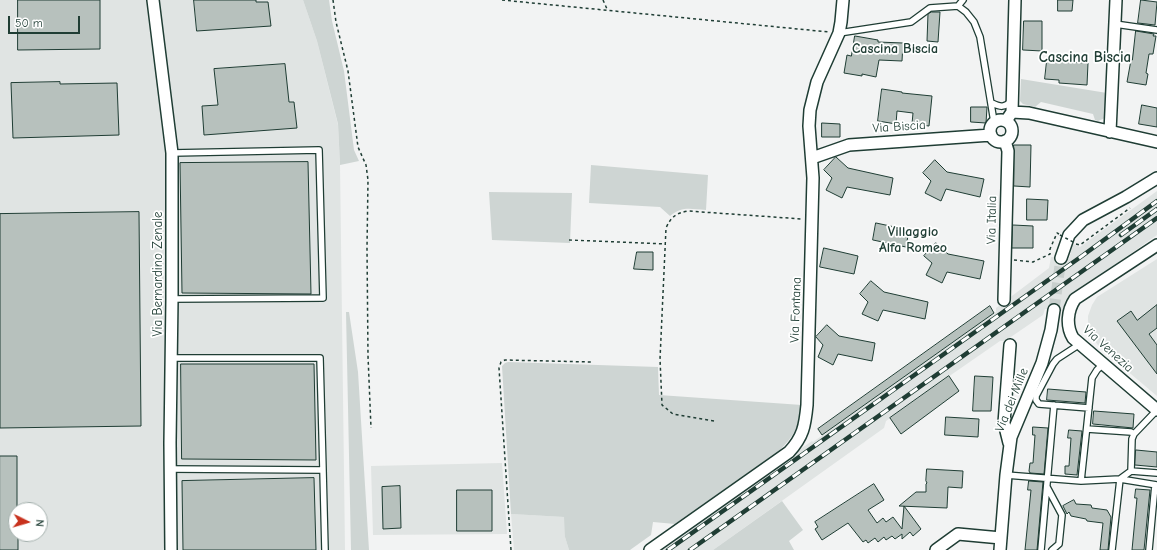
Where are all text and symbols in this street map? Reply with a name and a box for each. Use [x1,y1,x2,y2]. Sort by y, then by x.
scale bar [10,8,82,34]
text: 50 m [15,16,43,30]
district label: Cascina Biscia [852,41,938,57]
district label: Cascina Biscia [1039,49,1131,67]
street label: Via Biscia [872,117,926,137]
street label: Via Italia [984,196,1000,244]
street label: Via Bernardino Zenale [150,212,166,336]
district label: Villaggio Alfa Romeo [879,224,947,256]
street label: Via Fontana [787,277,805,343]
street label: Via Venezia [1079,322,1137,376]
street label: Via dei Mille [992,366,1032,434]
north arrow [8,502,48,542]
text: N [33,519,46,527]

